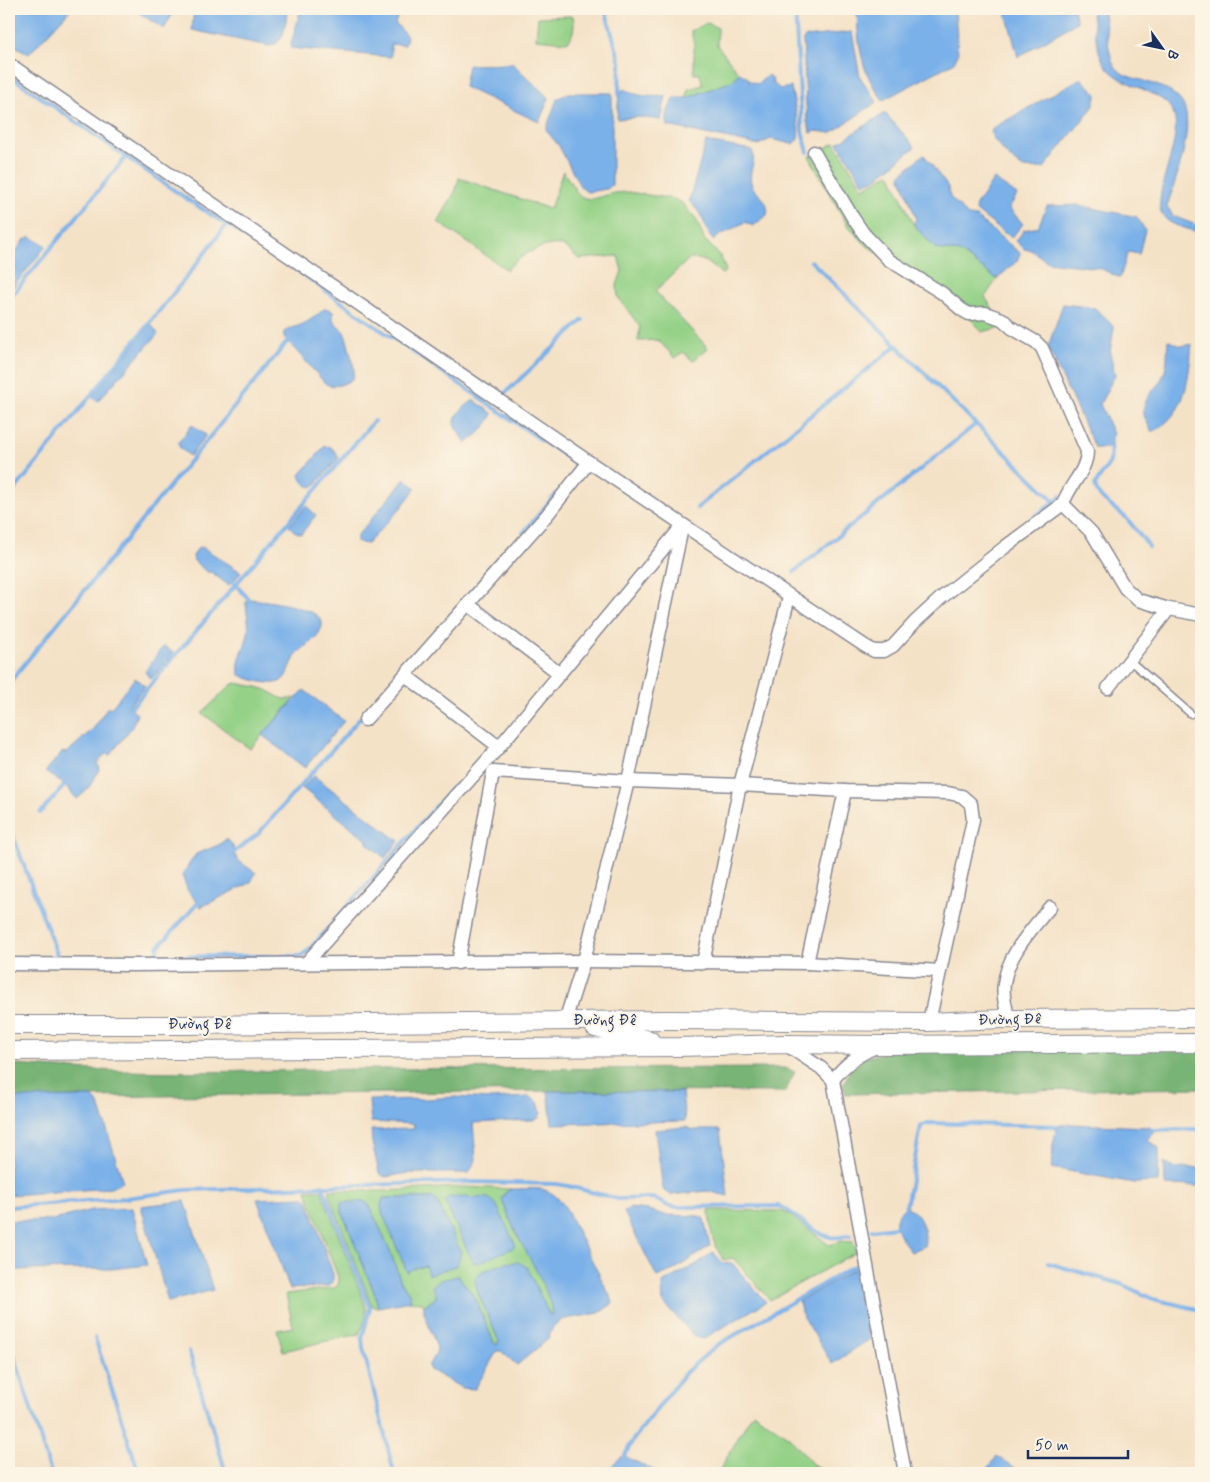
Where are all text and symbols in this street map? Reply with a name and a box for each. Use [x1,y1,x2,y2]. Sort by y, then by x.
north arrow [1138,22,1188,72]
text: B [1162,46,1182,63]
street label: Đường Đê [978,1009,1042,1032]
street label: Đường Đê [573,1011,637,1032]
street label: Đường Đê [168,1015,232,1036]
scale bar [1028,1427,1128,1459]
text: 50 m [1035,1436,1069,1456]

